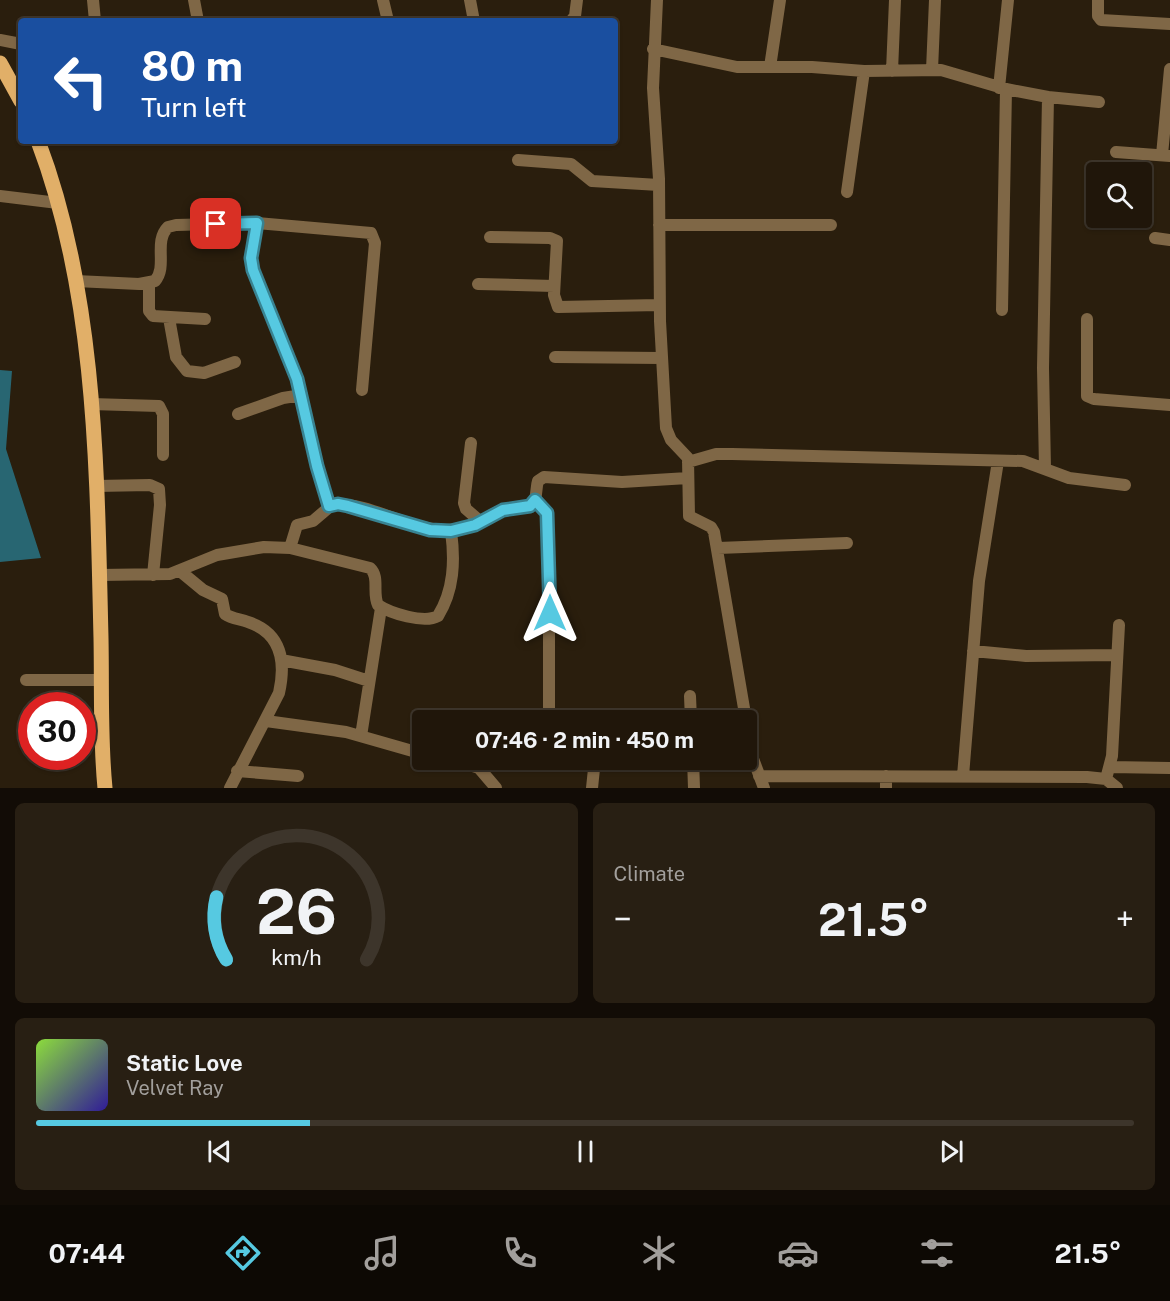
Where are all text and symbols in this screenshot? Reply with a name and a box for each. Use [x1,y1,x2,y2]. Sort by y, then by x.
text: 80 m [141,41,243,90]
icon: left [42,42,120,120]
text: Turn left [141,91,247,123]
map controls [1086,162,1152,228]
button: search [1086,162,1152,228]
pin [190,198,241,249]
icon: arrive [199,207,232,240]
position arrow [518,581,582,645]
speed limit sign: 30 [18,692,96,770]
text: 07:46 · 2 min · 450 m [475,727,694,753]
text: Climate [614,862,685,886]
text: 26 [256,875,337,948]
text: 21.5° [818,893,930,946]
text: − [614,900,632,938]
text: + [1116,900,1134,938]
text: km/h [271,945,321,970]
text: Static Love [126,1050,243,1076]
text: Velvet Ray [126,1076,224,1100]
icon: previous [203,1135,236,1168]
icon: pause [569,1135,602,1168]
icon: next [935,1135,968,1168]
icon: directions [222,1232,264,1274]
icon: music [361,1232,403,1274]
icon: phone [499,1232,541,1274]
icon: climate [638,1232,680,1274]
icon: car [777,1232,819,1274]
icon: filters [916,1232,958,1274]
text: 07:44 [48,1237,125,1269]
text: 21.5° [1055,1237,1122,1269]

